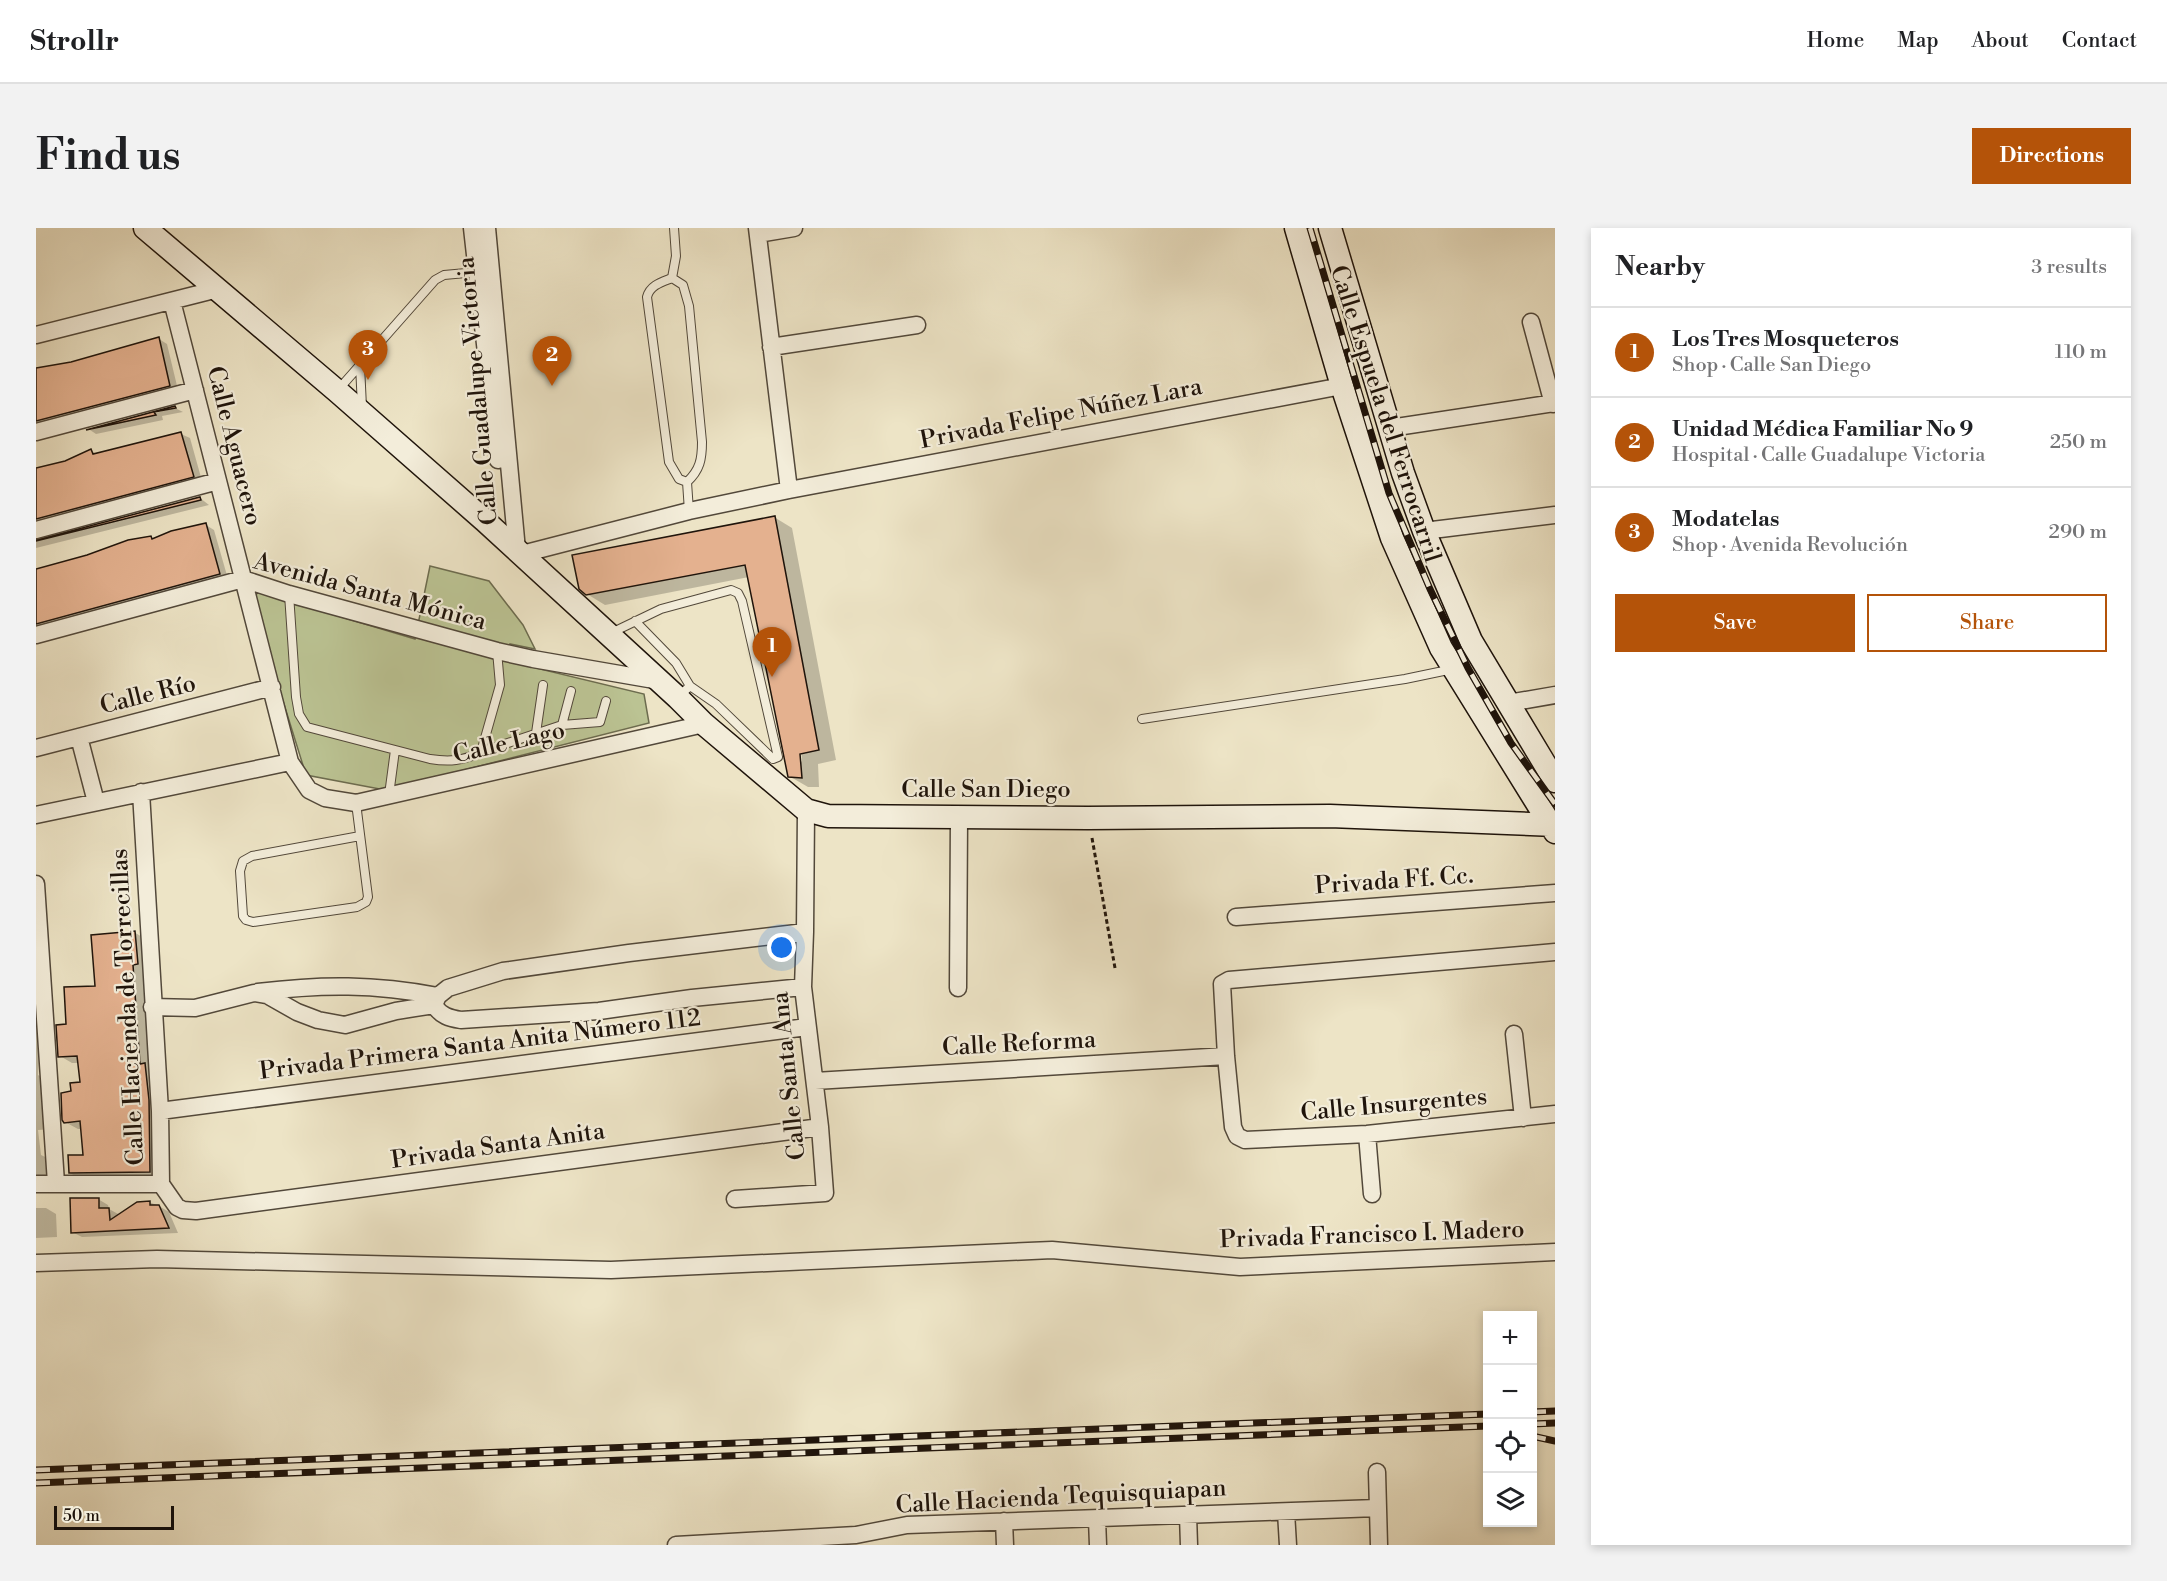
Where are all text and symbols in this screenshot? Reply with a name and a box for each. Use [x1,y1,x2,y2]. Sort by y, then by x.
text: Strollr [30,24,119,59]
text: Home [1807,28,1864,54]
text: Map [1897,28,1939,54]
text: About [1972,28,2029,54]
text: Contact [2062,28,2137,54]
button: Directions [1972,128,2131,184]
text: Find us [36,130,180,183]
text: Nearby [1615,251,1705,283]
street label: Calle Guadalupe Victoria [451,255,505,526]
text: 3 results [2031,255,2107,280]
street label: Calle Espuela del Ferrocarril [1323,262,1447,566]
text: Los Tres Mosqueteros [1672,326,1899,353]
pin: 3 [348,330,388,380]
pin: 2 [532,336,572,386]
text: 1 [1630,340,1639,365]
text: 110 m [2055,340,2107,365]
text: Shop · Calle San Diego [1672,353,1871,378]
street label: Calle Aguacero [200,363,268,529]
street label: Privada Felipe Núñez Lara [917,372,1205,456]
text: Unidad Médica Familiar No 9 [1672,416,1973,443]
text: 2 [1628,430,1641,455]
text: 250 m [2050,430,2107,455]
text: Hospital · Calle Guadalupe Victoria [1672,443,1985,468]
text: Modatelas [1672,506,1779,533]
text: 3 [1628,520,1641,545]
text: 290 m [2049,520,2107,545]
text: Shop · Avenida Revolución [1672,533,1908,558]
street label: Avenida Santa Mónica [250,546,490,638]
button: Save [1615,594,1855,652]
button: Share [1867,594,2107,652]
pin: 1 [752,628,792,677]
street label: Calle Río [97,669,199,721]
street label: Calle Lago [450,716,568,770]
street label: Calle San Diego [901,775,1071,805]
street label: Calle Hacienda de Torrecillas [105,848,151,1166]
street label: Privada Ff. Cc. [1314,860,1474,902]
your location [767,933,796,962]
street label: Calle Santa Ana [765,990,813,1162]
street label: Privada Primera Santa Anita Número 112 [257,1003,703,1087]
street label: Calle Reforma [941,1025,1098,1063]
street label: Calle Insurgentes [1299,1082,1489,1128]
street label: Privada Santa Anita [389,1116,608,1176]
street label: Privada Francisco I. Madero [1219,1215,1525,1255]
map controls [1483,1311,1537,1527]
button: + [1483,1311,1537,1365]
button: − [1483,1365,1537,1419]
button: locate [1483,1419,1537,1473]
street label: Calle Hacienda Tequisquiapan [895,1473,1227,1521]
button: layers [1483,1473,1537,1527]
scale bar [54,1503,174,1530]
text: 50 m [63,1506,100,1526]

